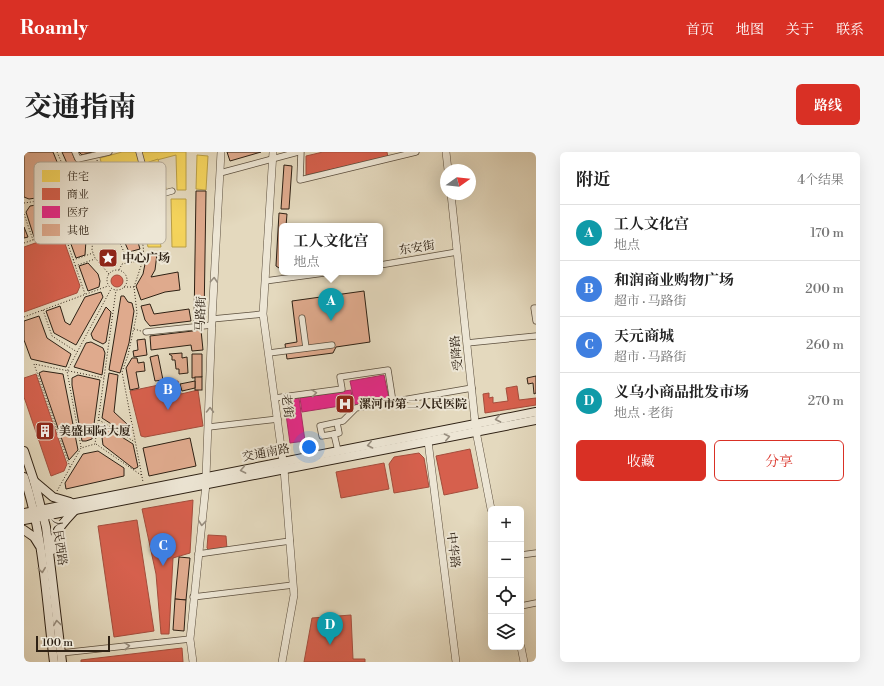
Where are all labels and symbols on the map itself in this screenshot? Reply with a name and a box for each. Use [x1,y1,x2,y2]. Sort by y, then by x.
legend [34,162,166,244]
north arrow [440,164,476,200]
text: 住宅 [67,170,89,184]
text: 商业 [67,188,89,202]
text: 医疗 [67,206,89,220]
text: 其他 [67,224,89,238]
street label: 东安街 [398,238,437,258]
place icon: 中心广场 [97,247,119,269]
place label: 中心广场 [122,251,170,266]
one-way arrow [210,277,218,283]
pin: A [318,288,344,321]
street label: 马路街 [193,295,209,332]
street label: 受降路 [448,334,466,372]
pin: B [155,377,181,410]
one-way arrow [311,389,317,398]
street label: 老街 [278,393,296,420]
hospital icon: 漯河市第二人民医院 [334,393,356,415]
place label: 漯河市第二人民医院 [359,397,467,412]
one-way arrow [205,407,214,413]
one-way arrow [495,414,501,423]
building icon: 美盛国际大厦 [34,420,56,442]
place label: 美盛国际大厦 [59,424,131,439]
one-way arrow [444,433,450,441]
your location [299,437,319,457]
one-way arrow [367,440,373,448]
street label: 交通南路 [241,441,291,465]
one-way arrow [240,465,246,473]
street label: 人民西路 [48,517,70,567]
one-way arrow [198,520,207,526]
street label: 中华路 [443,531,463,569]
pin: C [150,533,176,566]
one-way arrow [38,567,47,573]
pin: D [317,612,343,645]
one-way arrow [53,620,62,626]
scale bar [36,634,110,653]
one-way arrow [124,642,130,651]

